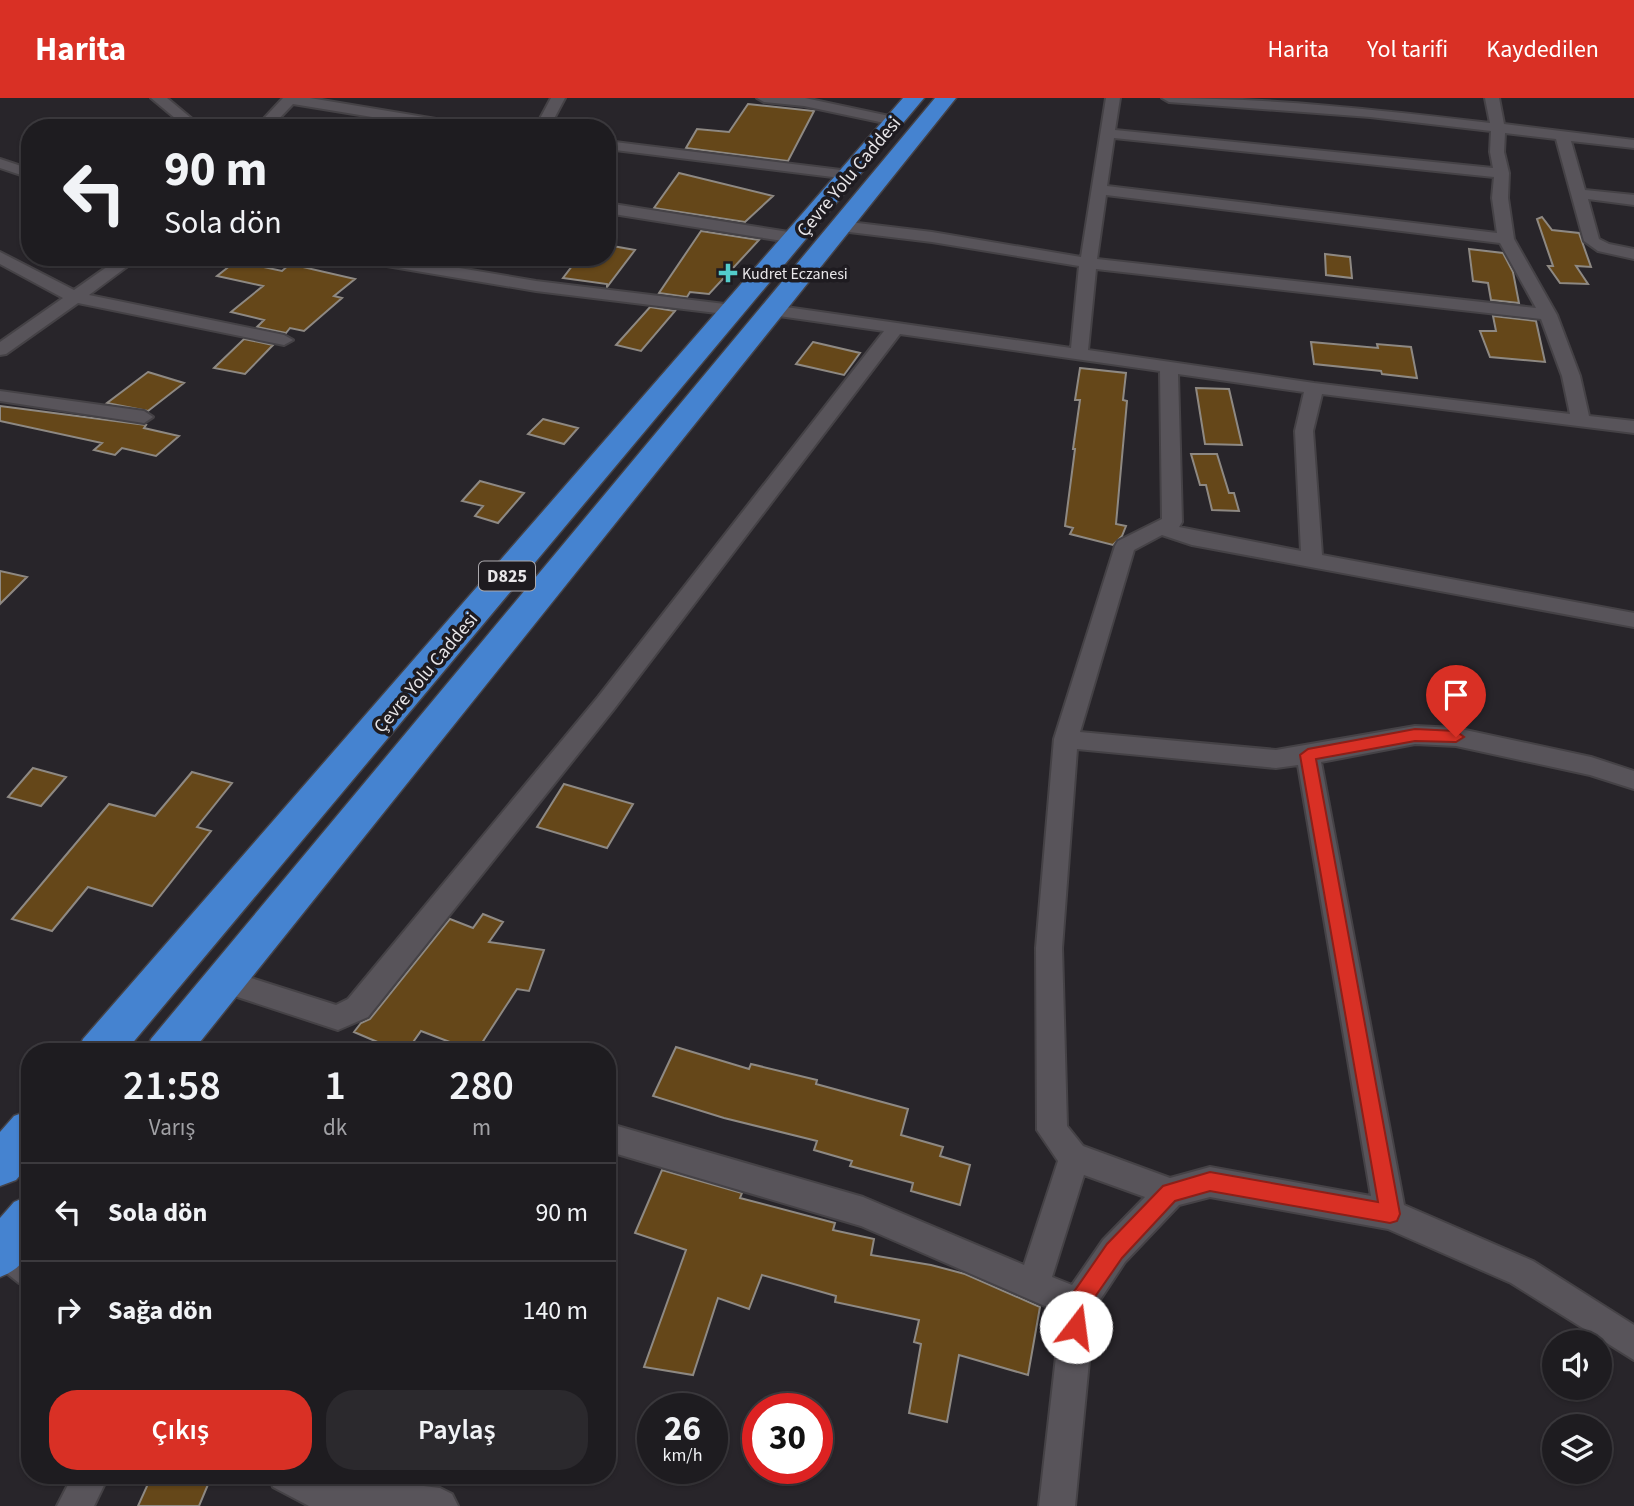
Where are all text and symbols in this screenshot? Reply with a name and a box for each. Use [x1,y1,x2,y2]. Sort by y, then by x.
text: Harita [35,26,126,73]
text: Harita [1267,32,1329,67]
text: Yol tarifi [1367,32,1448,67]
text: Kaydedilen [1486,32,1599,67]
street label: Çevre Yolu Caddesi [791,111,908,243]
text: 90 m [164,135,268,205]
icon: left [49,147,140,238]
text: Sola dön [164,200,282,246]
place label: Kudret Eczanesi [742,263,848,285]
marker: Kudret Eczanesi [720,265,736,281]
road number: D825 [479,562,535,590]
street label: Çevre Yolu Caddesi [368,607,485,739]
pin [1426,665,1486,737]
icon: arrive [1437,676,1475,714]
text: 21:58 [123,1056,221,1116]
text: 1 [324,1056,346,1116]
text: 280 [449,1056,514,1116]
text: Varış [149,1111,195,1144]
text: dk [323,1111,347,1144]
text: m [472,1111,491,1144]
icon: left [49,1193,87,1231]
text: Sola dön [108,1194,207,1231]
text: 90 m [535,1194,588,1231]
position arrow [1039,1290,1113,1364]
icon: right [49,1291,87,1329]
text: Sağa dön [108,1292,213,1329]
text: 140 m [522,1292,588,1329]
map controls [1542,1330,1612,1484]
button: sound [1542,1330,1612,1400]
button: Çıkış [49,1390,312,1470]
button: Paylaş [326,1390,588,1470]
speed limit sign: 30 [742,1393,833,1484]
text: 26 [664,1404,701,1454]
button: layers [1542,1414,1612,1484]
text: km/h [663,1443,702,1468]

